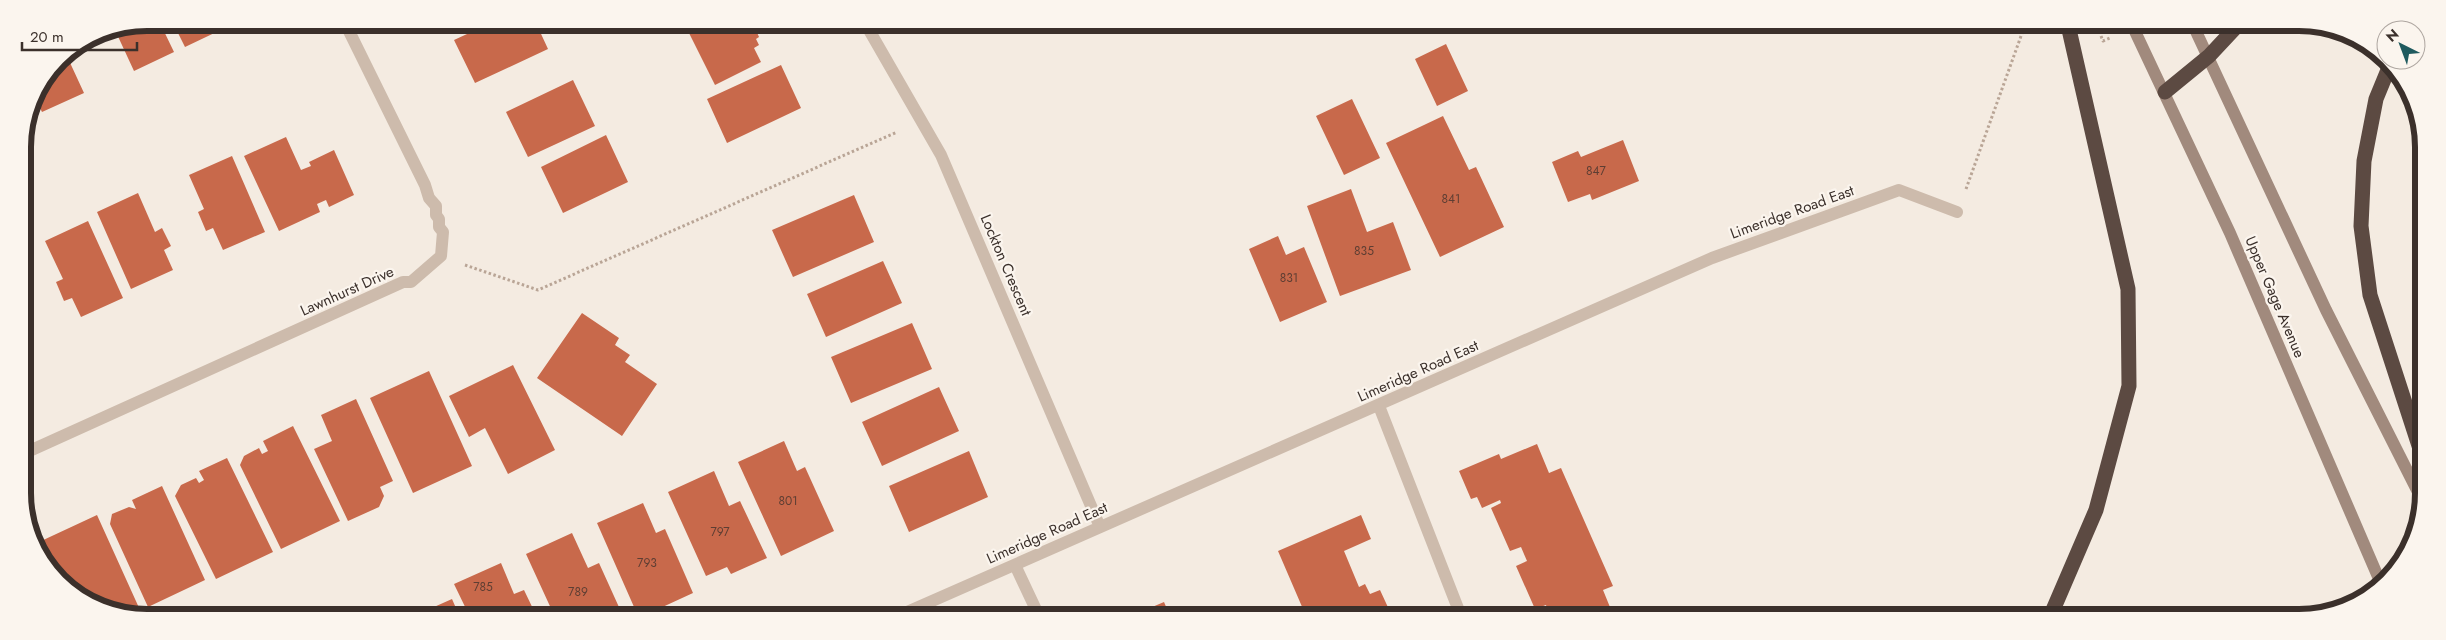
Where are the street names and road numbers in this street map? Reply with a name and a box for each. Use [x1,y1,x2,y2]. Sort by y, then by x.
street label: Limeridge Road East [1727,179,1857,245]
street label: Lockton Crescent [975,211,1037,319]
street label: Upper Gage Avenue [2239,233,2311,361]
street label: Lawnhurst Drive [297,260,398,321]
street label: Limeridge Road East [1354,334,1482,408]
street label: Limeridge Road East [983,496,1111,570]

